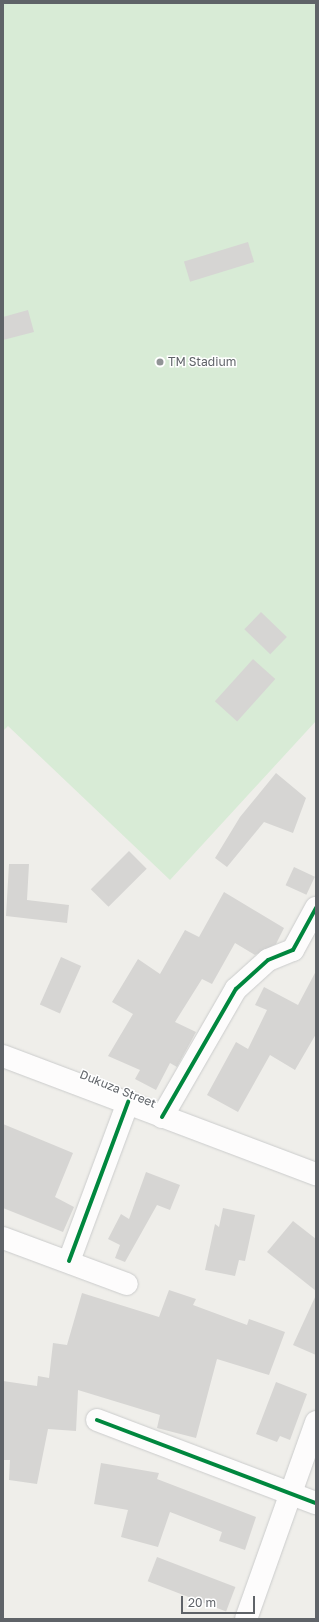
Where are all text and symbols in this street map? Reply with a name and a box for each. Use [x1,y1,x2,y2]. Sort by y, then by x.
place label: TM Stadium [168,355,236,369]
marker: TM Stadium [155,357,165,367]
street label: Dukuza Street [78,1067,158,1111]
scale bar [183,1588,257,1614]
text: 20 m [188,1595,216,1610]

